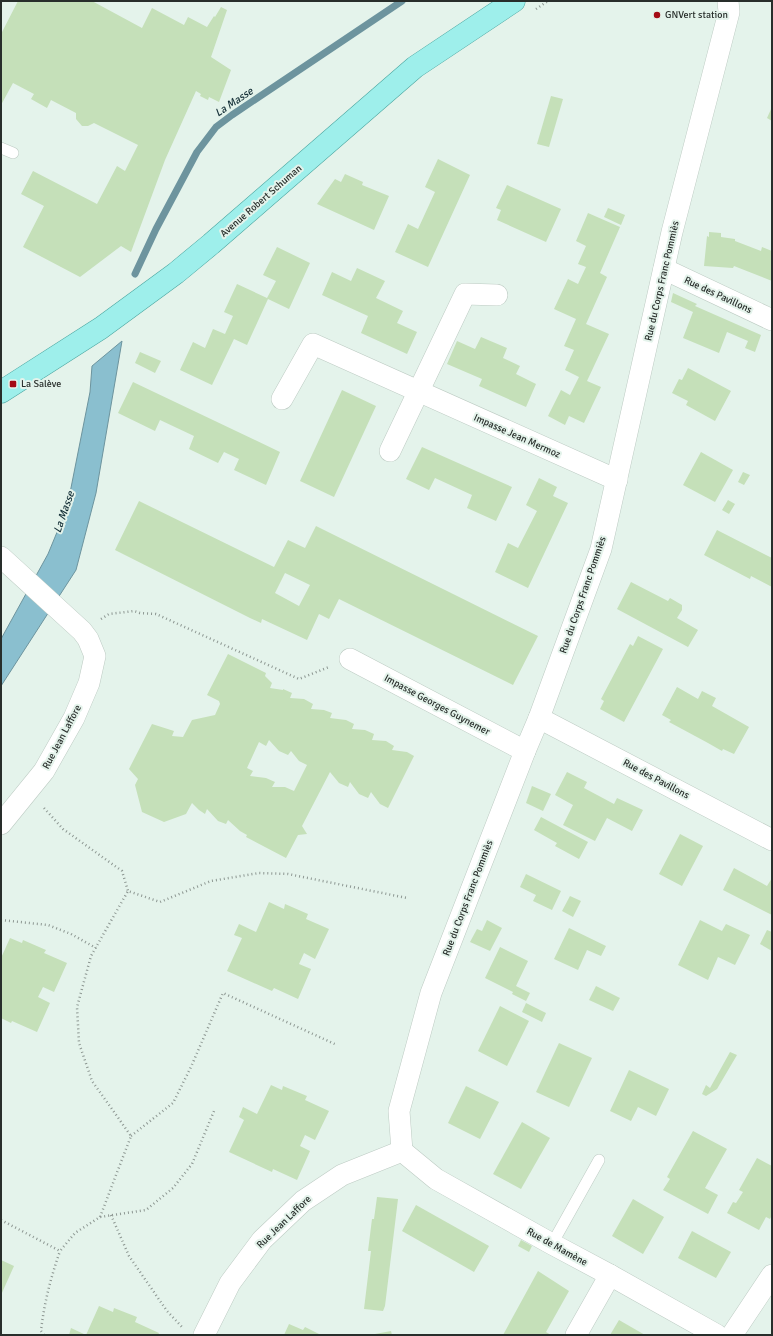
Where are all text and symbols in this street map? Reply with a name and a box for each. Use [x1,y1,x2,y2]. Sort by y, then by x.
place label: GNVert station [665,9,728,21]
marker: GNVert station [652,10,662,20]
water label: La Masse [212,84,256,119]
street label: Avenue Robert Schuman [218,162,304,240]
street label: Rue du Corps Franc Pommiès [642,219,682,342]
street label: Rue des Pavillons [682,274,754,316]
place label: La Salève [21,378,61,390]
marker: La Salève [8,379,18,389]
street label: Impasse Jean Mermoz [472,411,563,461]
water label: La Masse [51,489,77,535]
street label: Rue du Corps Franc Pommiès [557,534,609,655]
street label: Impasse Georges Guynemer [382,672,492,738]
street label: Rue Jean Laffore [40,703,84,771]
street label: Rue des Pavillons [621,756,692,802]
street label: Rue du Corps Franc Pommiès [440,838,496,957]
street label: Rue Jean Laffore [254,1193,314,1251]
street label: Rue de Mamène [525,1225,589,1269]

